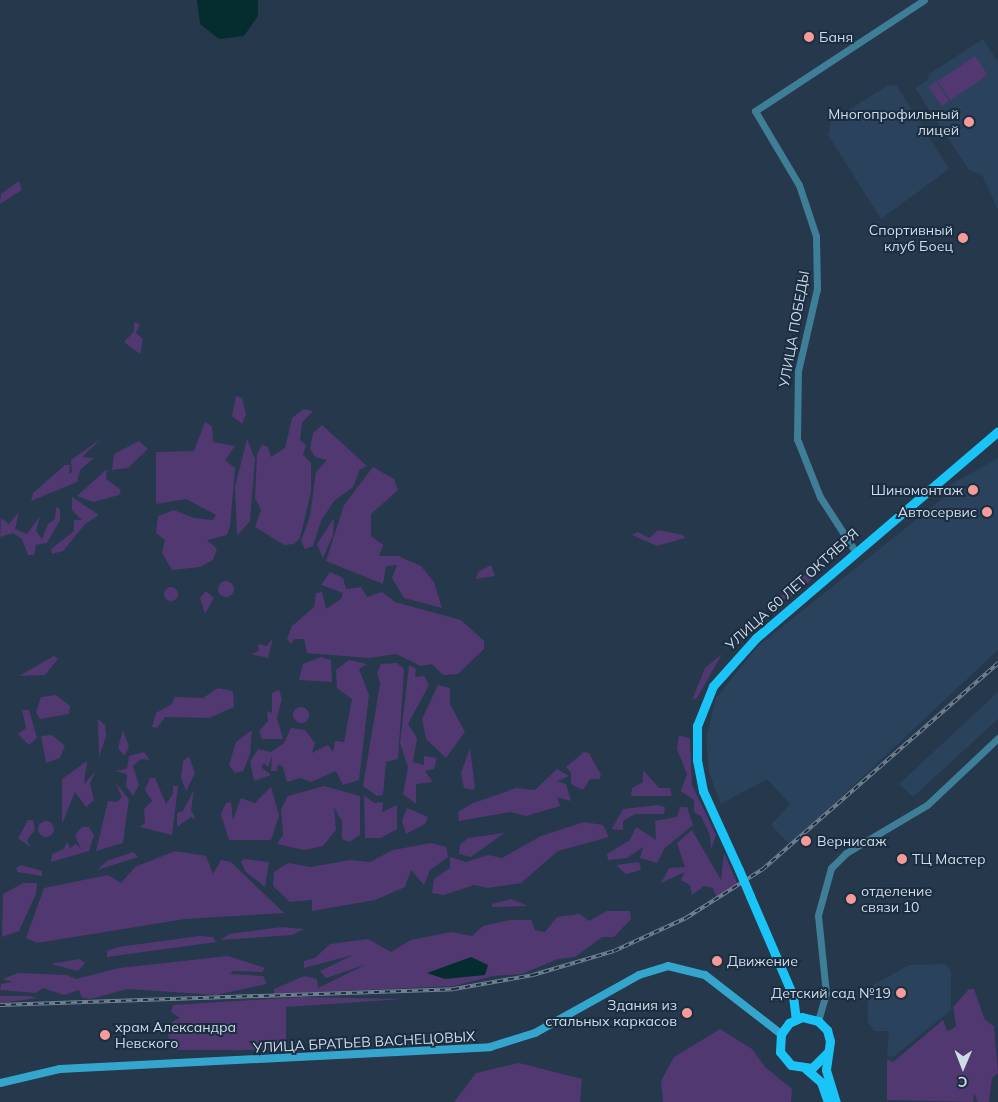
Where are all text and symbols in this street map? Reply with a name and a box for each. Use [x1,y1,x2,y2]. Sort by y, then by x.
place label: Баня [819,29,853,45]
marker: Баня [803,31,815,43]
place label: Многопрофильный лицей [828,106,959,138]
marker: Многопрофильный лицей [963,116,975,128]
place label: Спортивный клуб Боец [869,222,953,254]
marker: Спортивный клуб Боец [957,232,969,244]
street label: УЛИЦА ПОБЕДЫ [775,269,813,389]
place label: Шиномонтаж [871,482,963,498]
marker: Шиномонтаж [967,484,979,496]
place label: Автосервис [898,504,977,520]
marker: Автосервис [981,506,993,518]
street label: УЛИЦА 60 ЛЕТ ОКТЯБРЯ [722,525,862,653]
place label: Вернисаж [817,833,886,849]
marker: Вернисаж [799,834,813,848]
place label: ТЦ Мастер [912,851,986,867]
marker: ТЦ Мастер [896,853,908,865]
place label: отделение связи 10 [861,883,932,916]
marker: отделение связи 10 [845,893,857,905]
place label: Движение [727,953,798,969]
marker: Движение [711,955,723,967]
place label: Детский сад №19 [771,985,891,1001]
marker: Детский сад №19 [895,987,907,999]
place label: Здания из стальных каркасов [545,997,677,1030]
marker: Здания из стальных каркасов [681,1007,693,1019]
place label: храм Александра Невского [115,1019,236,1052]
street label: УЛИЦА БРАТЬЕВ ВАСНЕЦОВЫХ [252,1028,476,1056]
marker: храм Александра Невского [99,1029,111,1041]
north arrow [938,1042,988,1092]
text: С [958,1073,968,1091]

